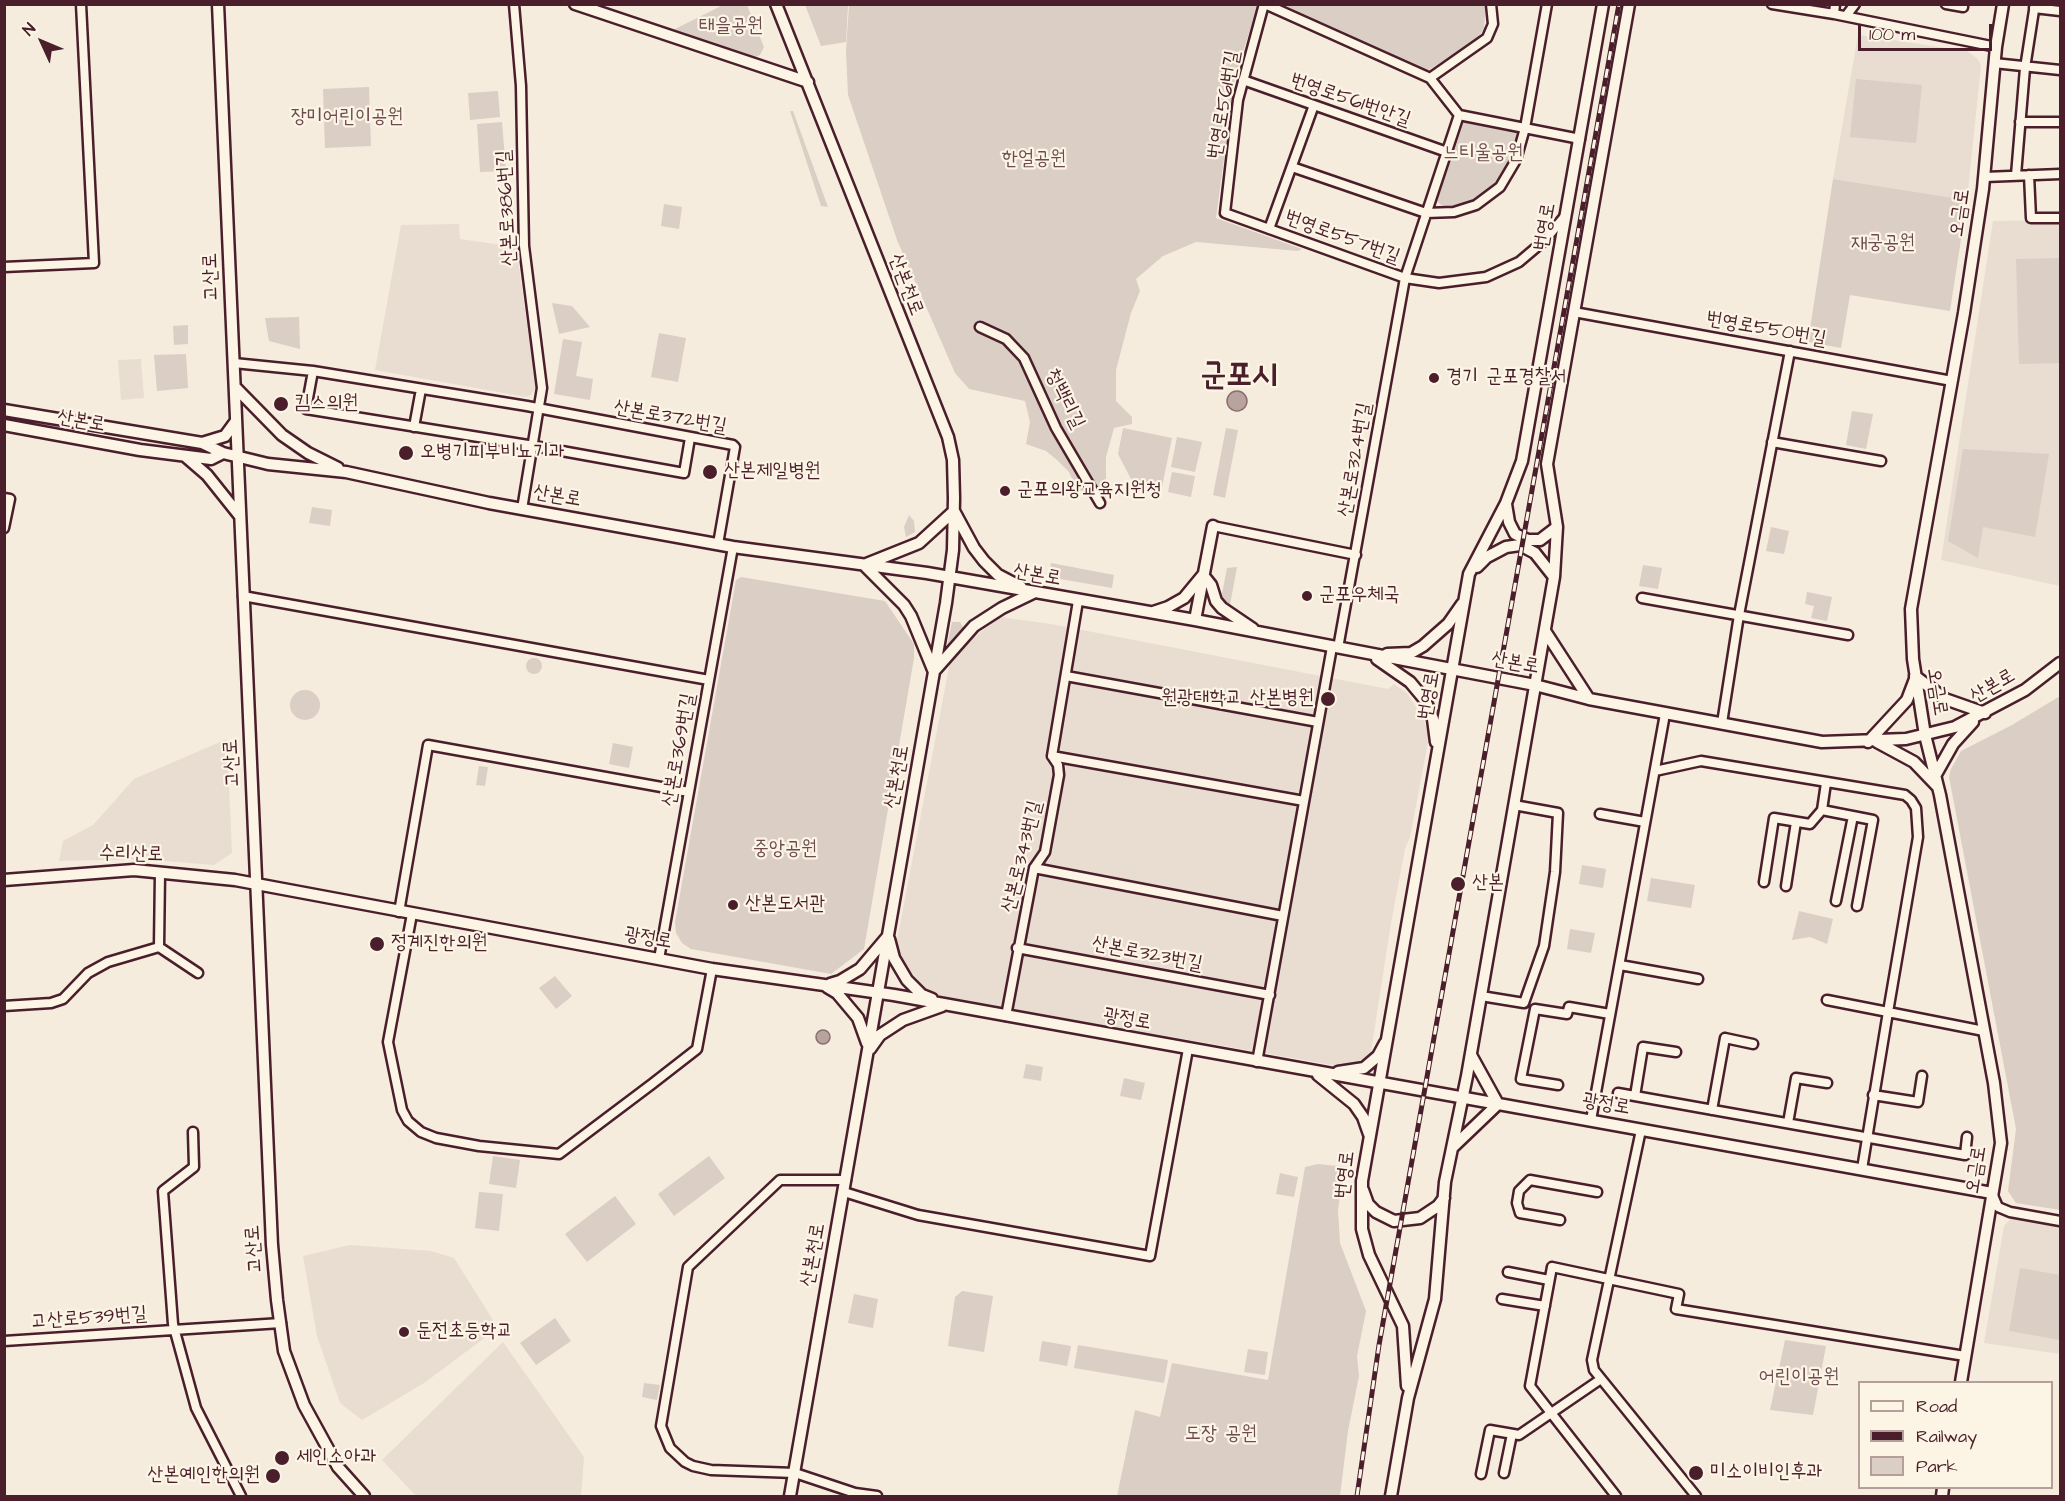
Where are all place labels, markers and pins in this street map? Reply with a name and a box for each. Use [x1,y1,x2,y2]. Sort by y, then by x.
place label: 경기 군포경찰서 [1446,366,1567,390]
marker: 경기 군포경찰서 [1427,371,1441,385]
place label: 킴스의원 [294,392,358,416]
marker: 킴스의원 [272,395,290,413]
place label: 오병기피부비뇨기과 [420,441,565,465]
marker: 오병기피부비뇨기과 [397,444,415,462]
place label: 산본제일병원 [724,460,821,484]
marker: 산본제일병원 [701,463,719,481]
place label: 군포의왕교육지원청 [1017,479,1162,503]
marker: 군포의왕교육지원청 [998,484,1012,498]
place label: 군포우체국 [1319,584,1399,608]
marker: 군포우체국 [1300,589,1314,603]
place label: 원광대학교 산본병원 [1161,687,1314,711]
marker: 원광대학교 산본병원 [1319,690,1337,708]
place label: 산본 [1472,872,1504,896]
marker: 산본 [1449,875,1467,893]
place label: 산본도서관 [745,893,825,917]
marker: 산본도서관 [726,898,740,912]
place label: 정계진한의원 [391,932,488,956]
marker: 정계진한의원 [368,935,386,953]
place label: 둔전초등학교 [416,1320,513,1344]
marker: 둔전초등학교 [397,1325,411,1339]
place label: 세인소아과 [296,1446,376,1470]
marker: 세인소아과 [273,1449,291,1467]
place label: 미소이비인후과 [1710,1461,1823,1485]
place label: 산본예인한의원 [147,1464,260,1488]
marker: 미소이비인후과 [1687,1464,1705,1482]
marker: 산본예인한의원 [264,1467,282,1485]

